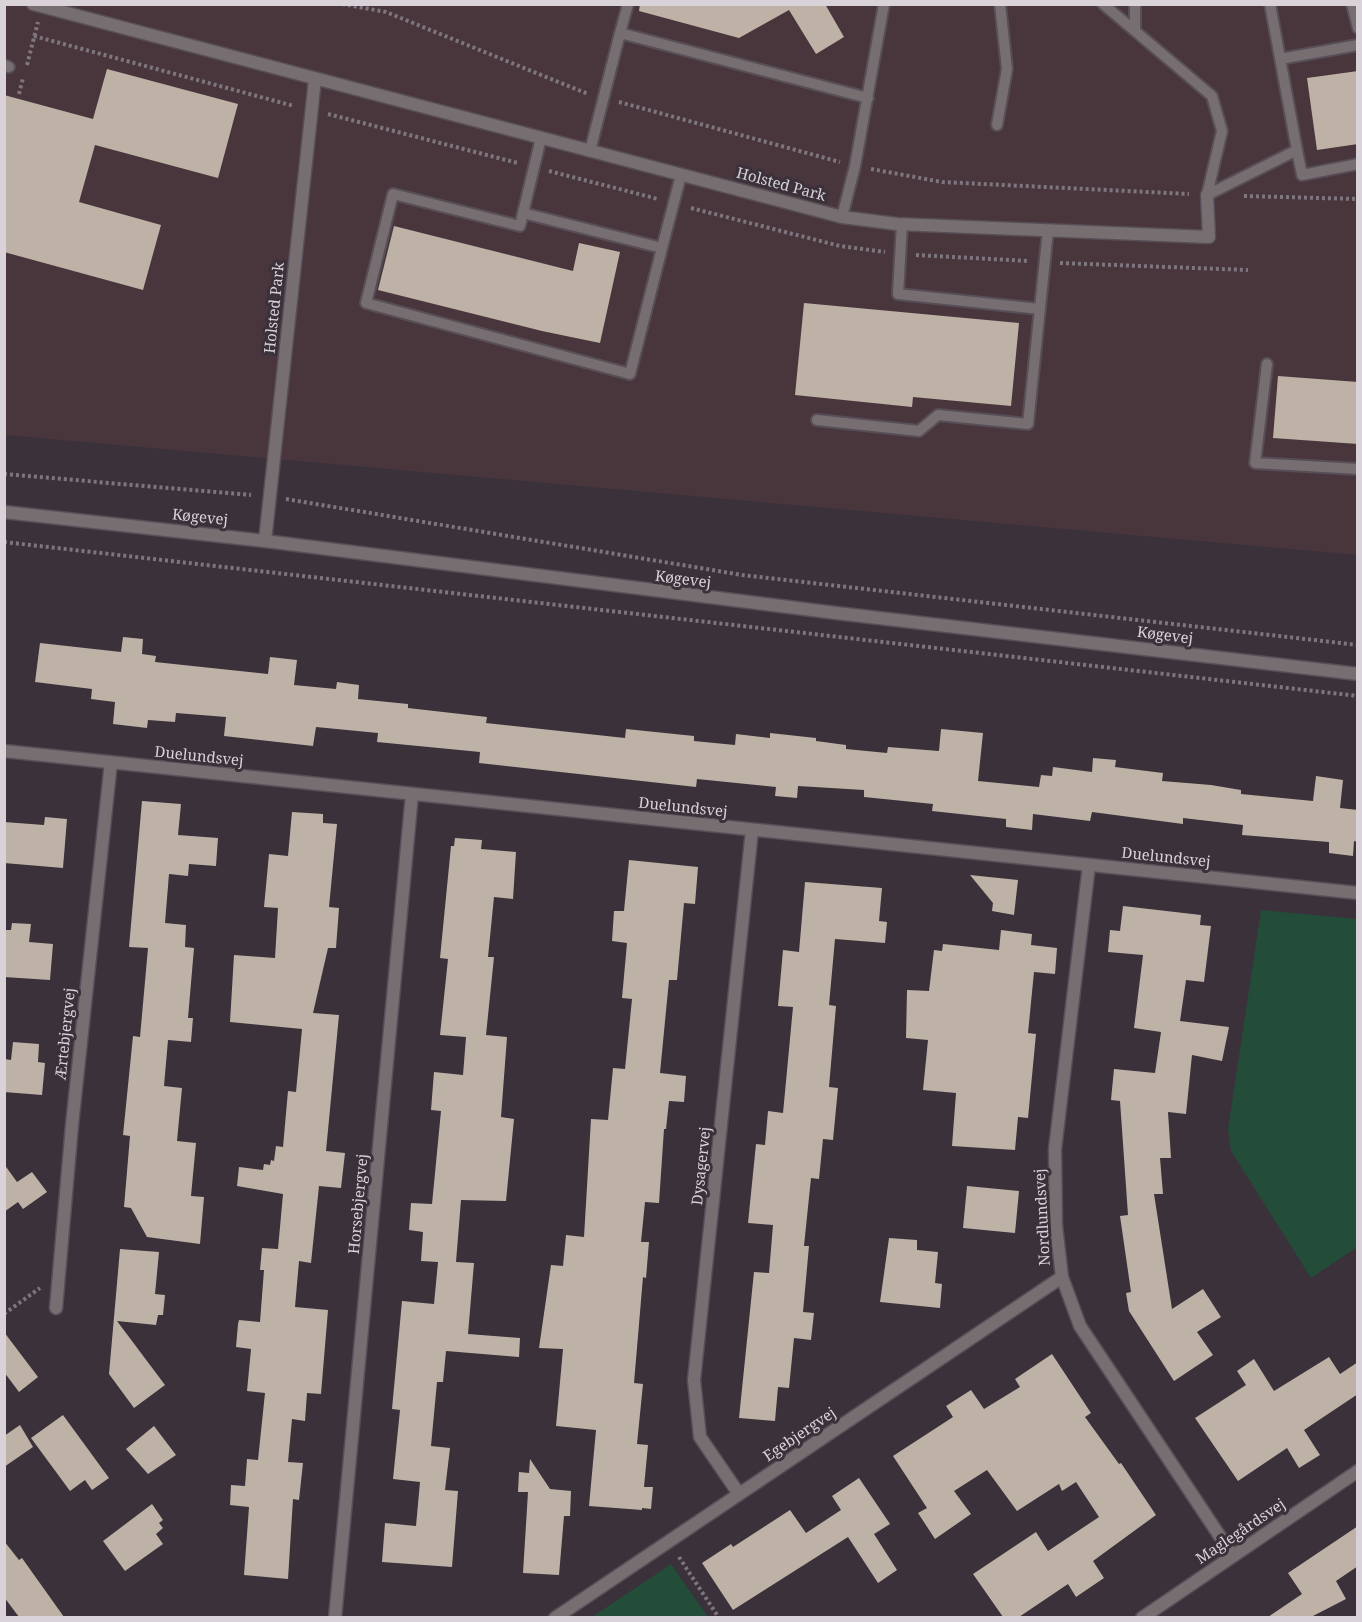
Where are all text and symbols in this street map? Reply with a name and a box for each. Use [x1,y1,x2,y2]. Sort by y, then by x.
street label: Holsted Park [734,164,828,206]
street label: Holsted Park [261,261,289,355]
street label: Køgevej [171,506,229,530]
street label: Køgevej [654,568,712,592]
street label: Køgevej [1136,624,1194,648]
street label: Duelundsvej [154,743,244,771]
street label: Duelundsvej [638,794,728,822]
street label: Duelundsvej [1121,844,1211,872]
street label: Ærtebjergvej [52,987,80,1081]
street label: Dysagervej [689,1126,715,1206]
street label: Horsebjergvej [346,1153,372,1255]
street label: Nordlundsvej [1031,1168,1055,1266]
street label: Egebjergvej [760,1404,840,1466]
street label: Maglegårdsvej [1193,1495,1289,1569]

